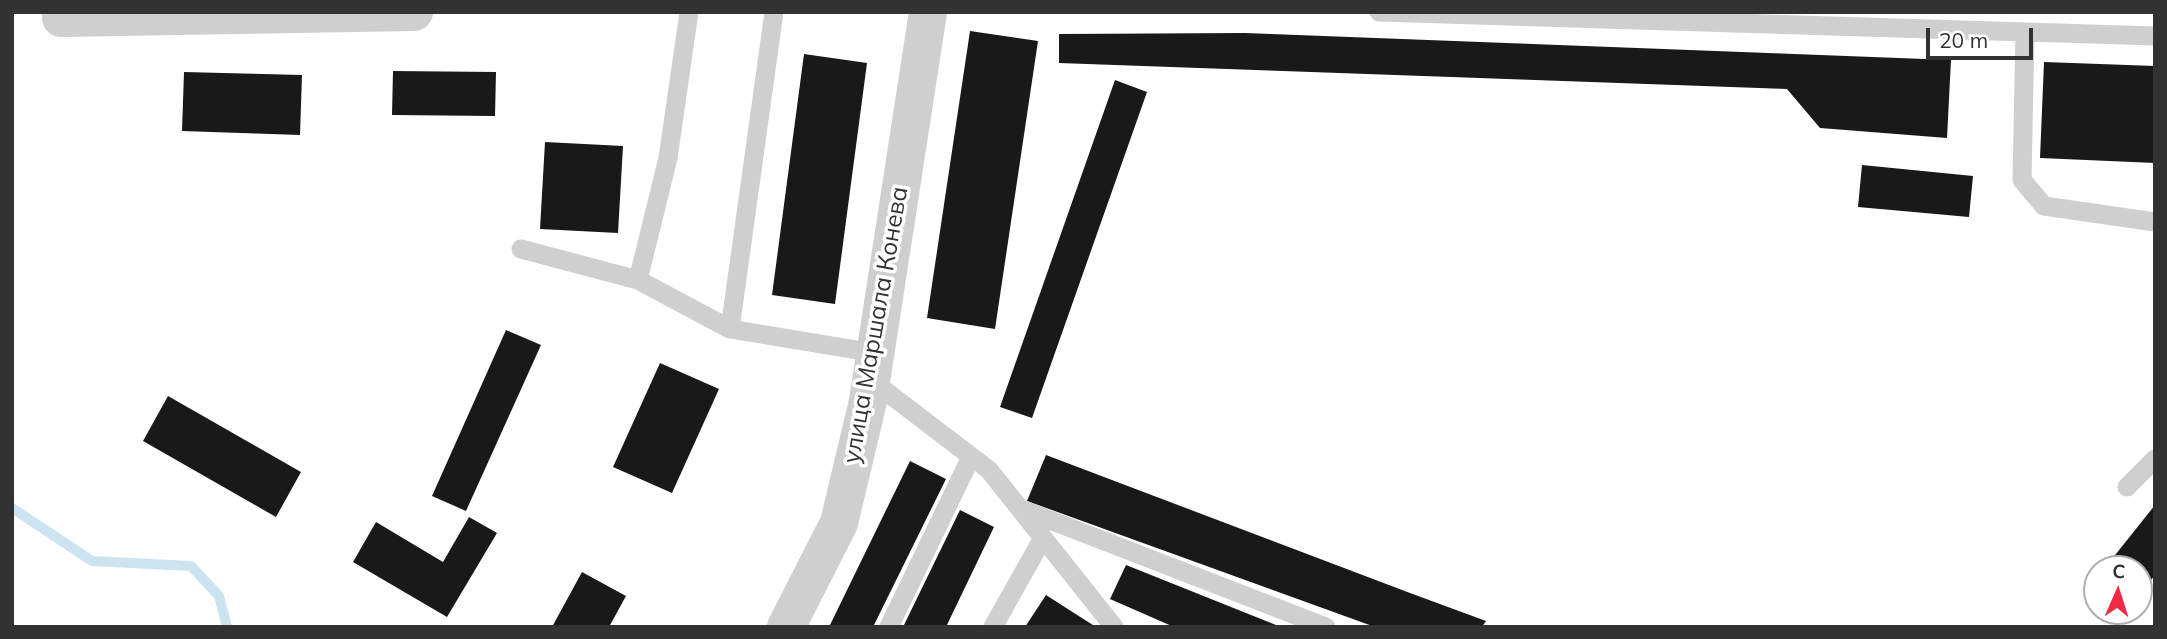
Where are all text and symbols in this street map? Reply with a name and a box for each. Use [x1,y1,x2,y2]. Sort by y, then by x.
scale bar [1929,14,2036,58]
text: 20 m [1939,27,1988,53]
street label: улица Маршала Конева [837,184,915,466]
north arrow [2083,555,2153,625]
text: С [2112,559,2126,583]

